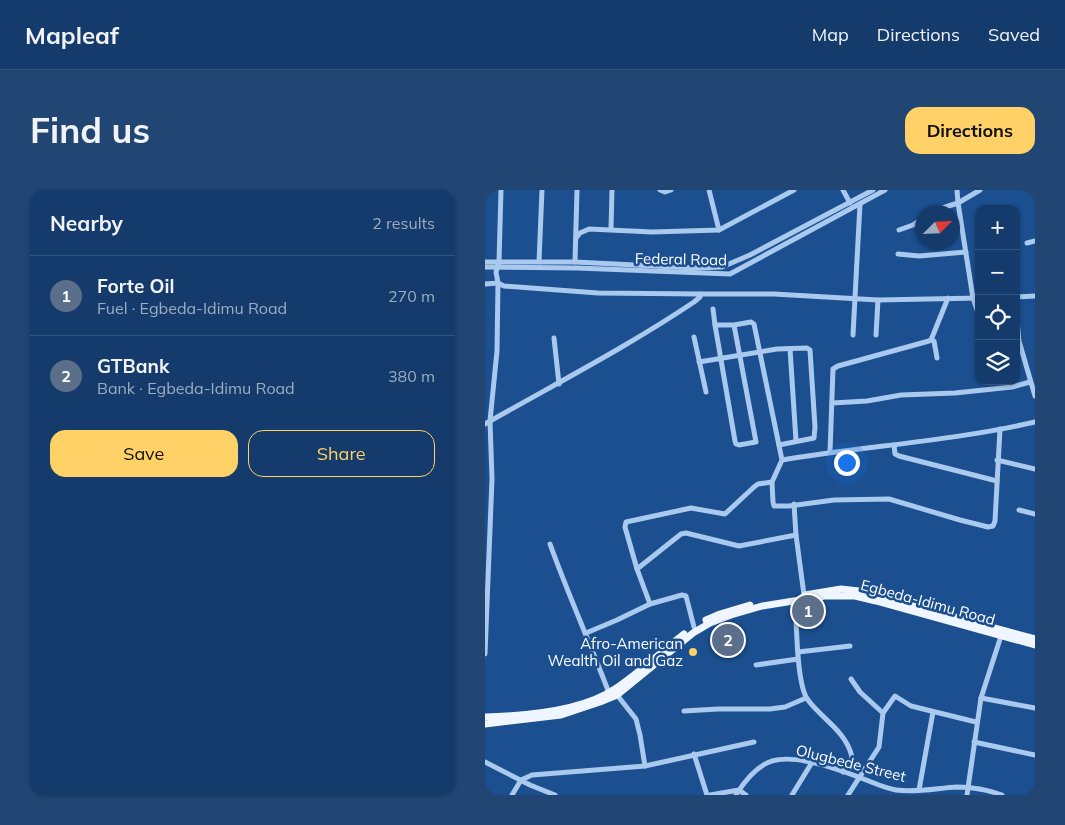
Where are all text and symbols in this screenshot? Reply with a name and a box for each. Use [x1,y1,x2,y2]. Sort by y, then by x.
text: Mapleaf [25,20,119,50]
text: Map [812,23,849,46]
text: Directions [877,23,960,46]
text: Saved [988,23,1040,46]
button: Directions [905,107,1035,154]
text: Find us [30,108,150,152]
north arrow [915,205,960,250]
map controls [975,205,1020,385]
button: + [975,205,1020,250]
text: Nearby [50,210,123,236]
text: 2 results [372,213,435,233]
street label: Federal Road [635,249,727,269]
button: − [975,250,1020,295]
text: Forte Oil [97,274,174,298]
text: 1 [61,286,71,306]
text: 270 m [388,286,435,306]
button: locate [975,295,1020,340]
text: Fuel · Egbeda-Idimu Road [97,298,287,318]
button: layers [975,340,1020,385]
text: GTBank [97,354,169,378]
text: 2 [61,366,71,386]
text: 380 m [388,366,435,386]
text: Bank · Egbeda-Idimu Road [97,378,295,398]
button: Save [50,430,238,477]
button: Share [248,430,435,477]
your location [834,450,860,476]
street label: Egbeda-Idimu Road [859,575,997,629]
pin: 1 [792,592,824,630]
pin: 2 [712,621,744,659]
place label: Afro-American Wealth Oil and Gaz [547,634,683,670]
marker: Afro-American Wealth Oil and Gaz [687,646,699,658]
street label: Olugbede Street [794,740,908,786]

